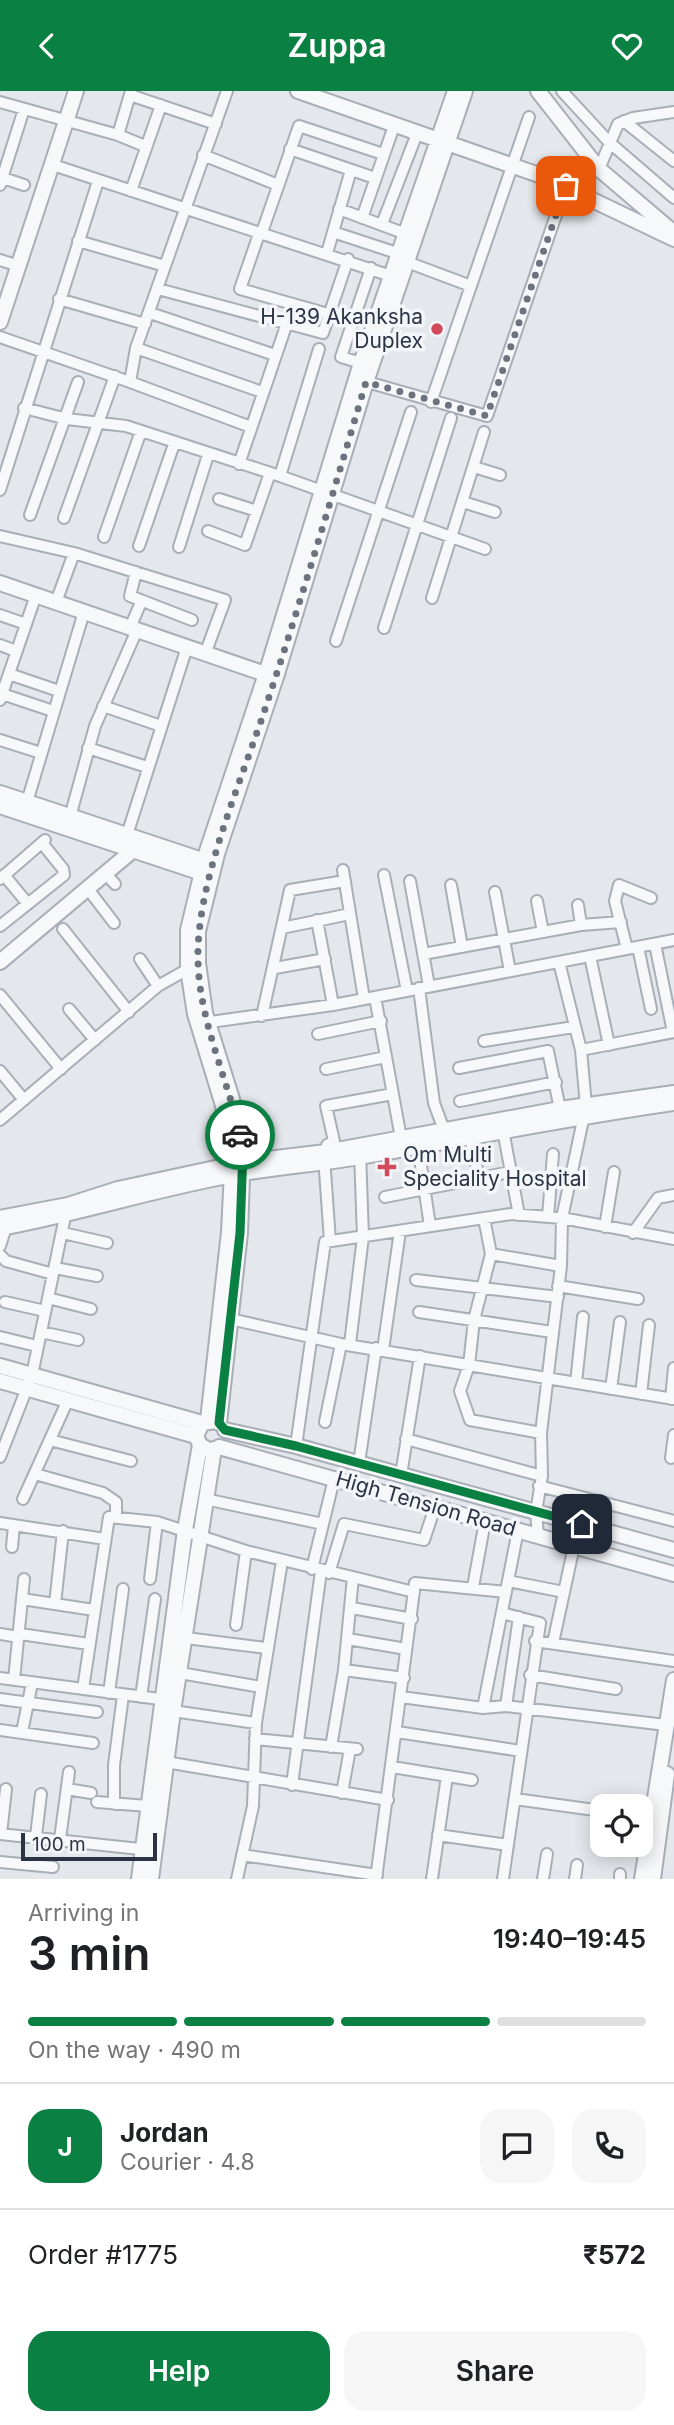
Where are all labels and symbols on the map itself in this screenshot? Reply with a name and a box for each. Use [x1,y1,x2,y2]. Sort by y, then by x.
pin [536,156,596,216]
place label: H-139 Akanksha Duplex [260,304,423,353]
marker: H-139 Akanksha Duplex [429,321,445,337]
courier [205,1100,275,1170]
place label: Om Multi Speciality Hospital [403,1142,587,1191]
marker: Om Multi Speciality Hospital [377,1157,397,1177]
street label: High Tension Road [333,1466,519,1541]
pin [552,1494,612,1554]
scale bar [21,1830,158,1862]

